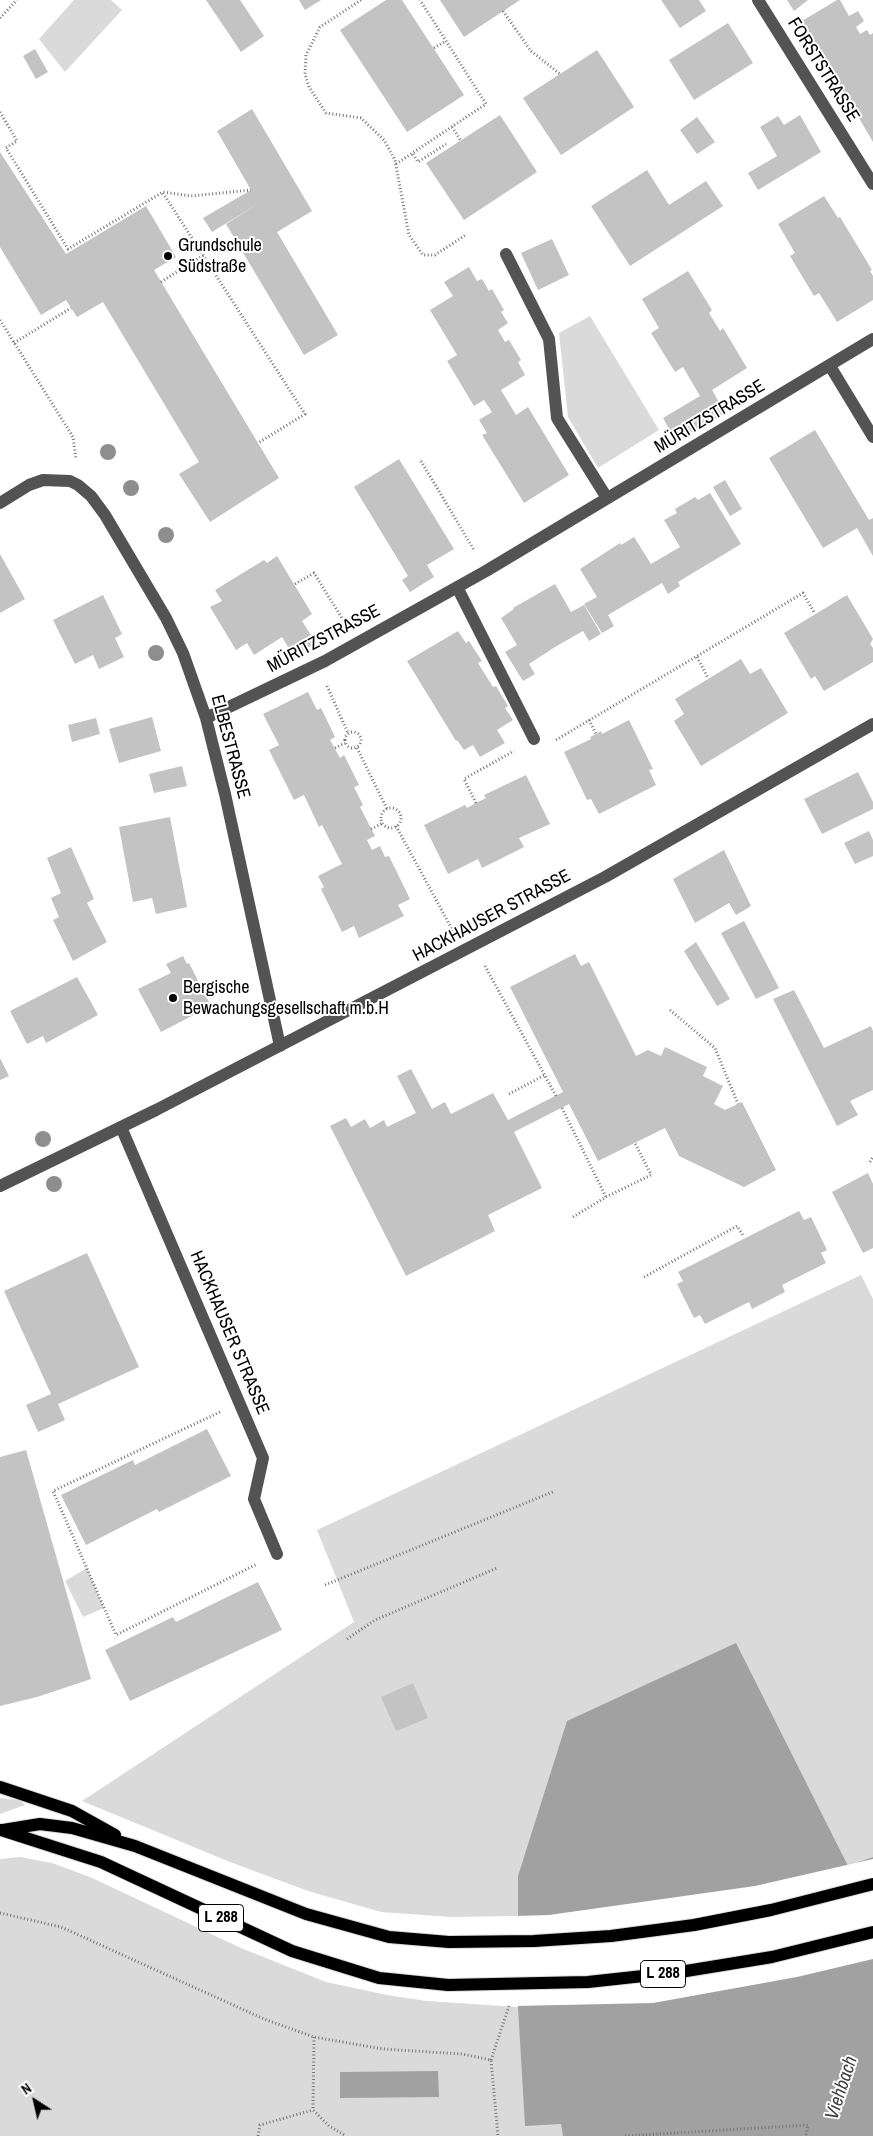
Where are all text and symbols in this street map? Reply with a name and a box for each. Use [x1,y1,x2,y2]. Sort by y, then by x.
street label: FORSTSTRASSE [782,14,864,126]
place label: Grundschule Südstraße [178,235,262,278]
marker: Grundschule Südstraße [162,250,174,262]
street label: MÜRITZSTRASSE [651,376,769,458]
street label: MÜRITZSTRASSE [264,600,384,678]
street label: ELBESTRASSE [206,693,254,801]
street label: HACKHAUSER STRASSE [409,865,575,967]
place label: Bergische Bewachungsgesellschaft m.b.H [183,977,389,1020]
marker: Bergische Bewachungsgesellschaft m.b.H [167,992,179,1004]
street label: HACKHAUSER STRASSE [185,1248,273,1418]
road number: L 288 [198,1905,244,1932]
road number: L 288 [640,1960,686,1988]
water label: Viehbach [821,2053,863,2123]
north arrow [10,2076,60,2126]
text: N [18,2079,35,2098]

